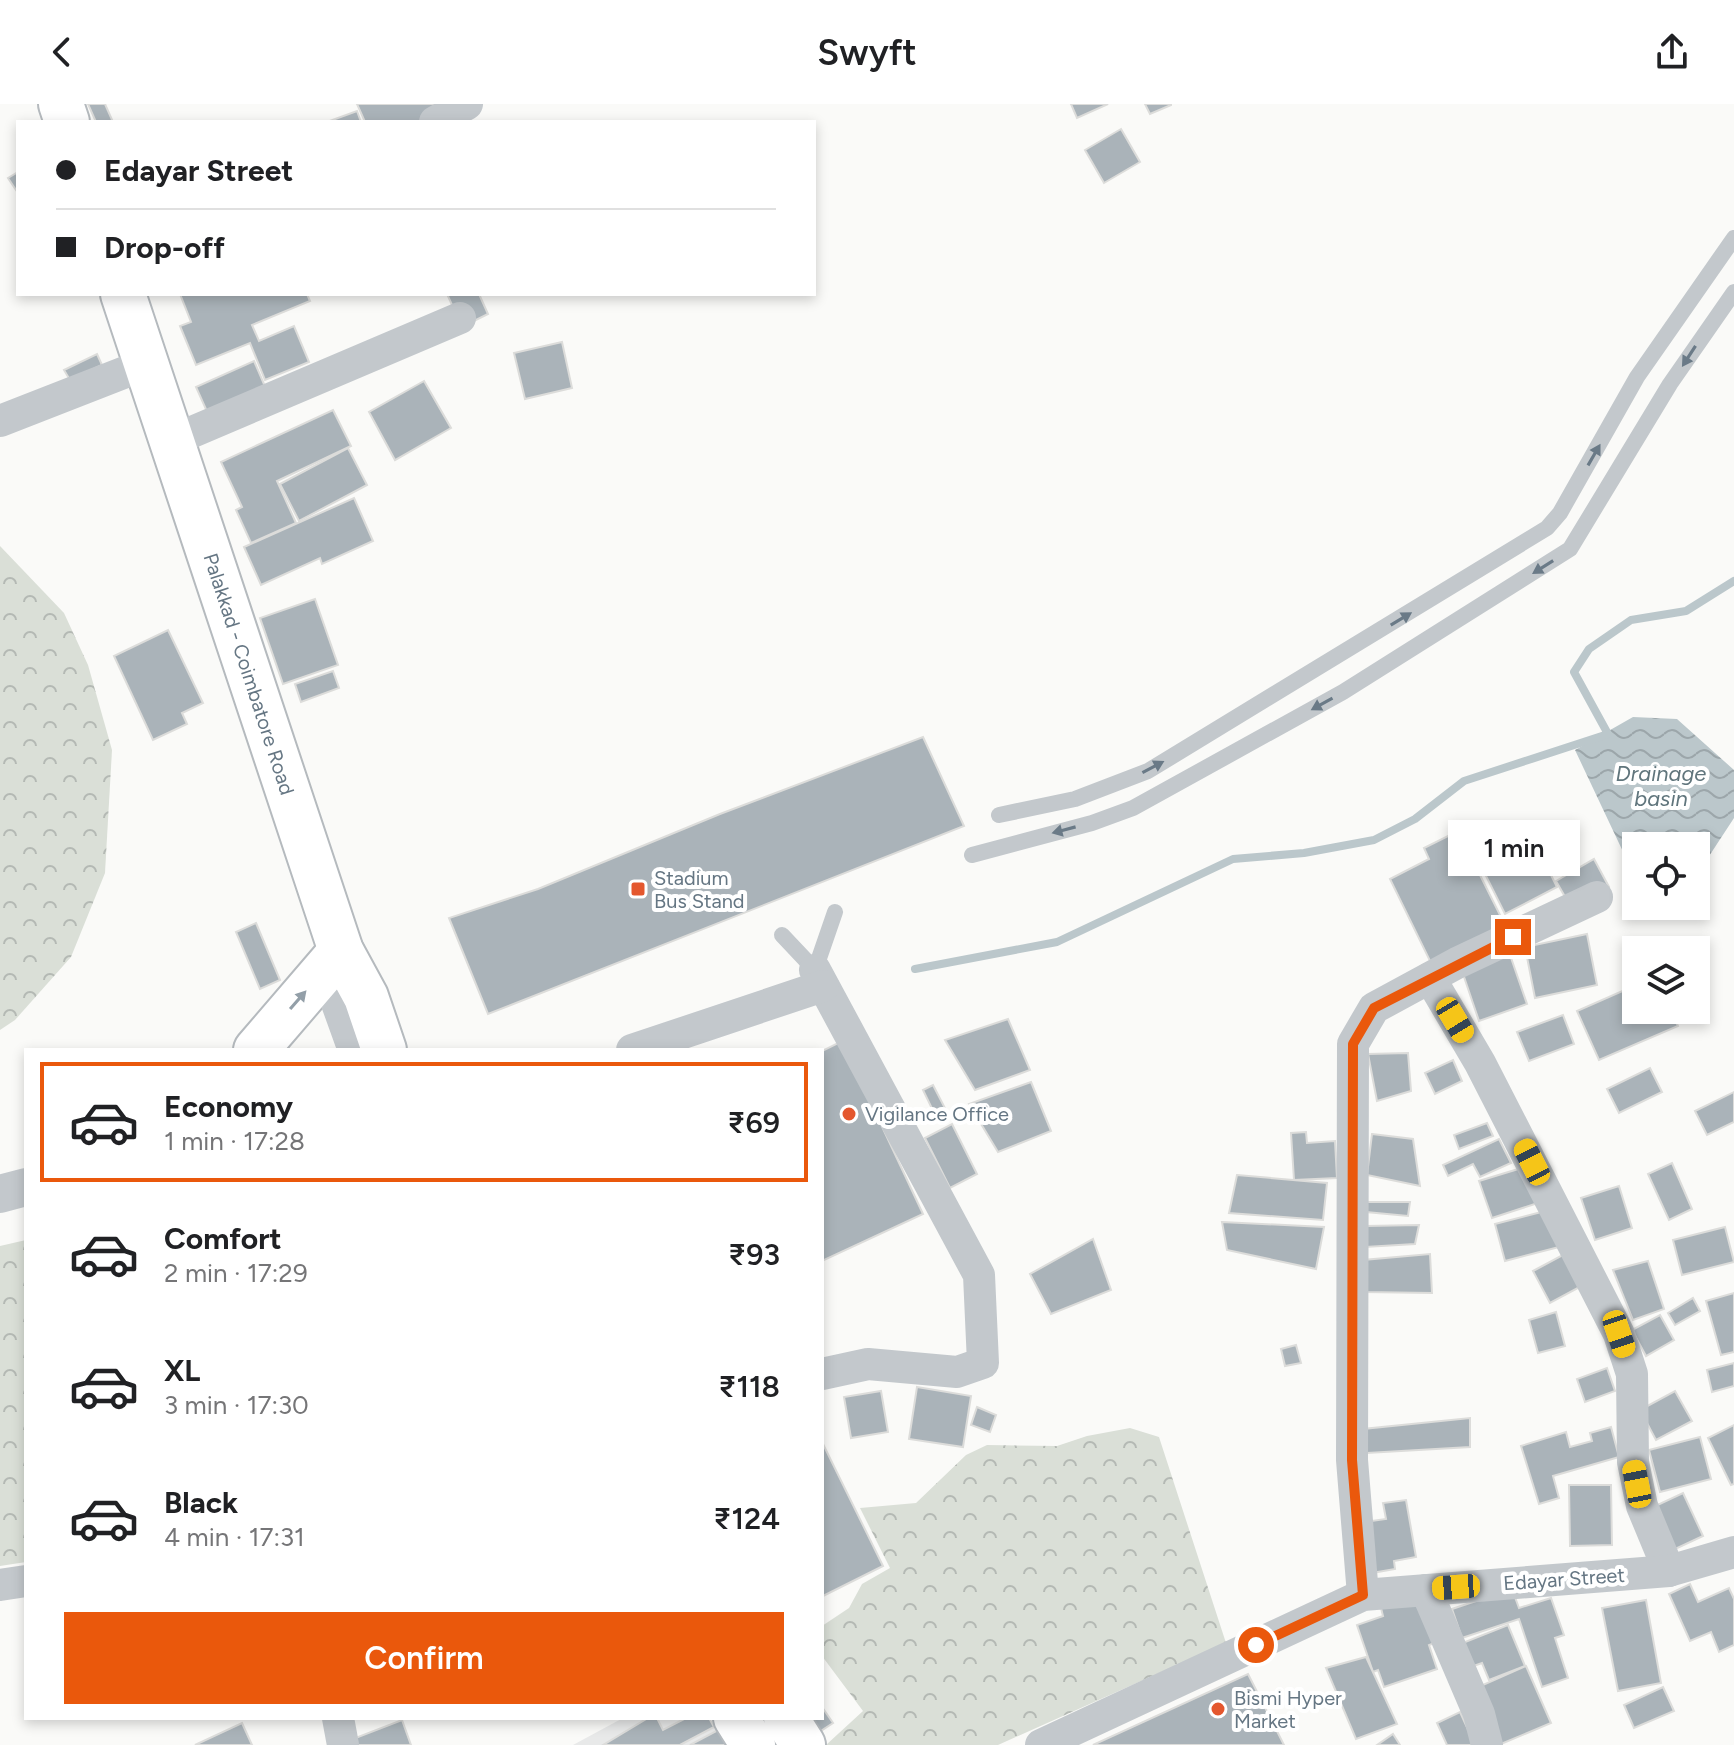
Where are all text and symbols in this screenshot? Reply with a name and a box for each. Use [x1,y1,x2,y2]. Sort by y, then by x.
icon: back [40,30,84,74]
icon: share [1650,30,1694,74]
text: Swyft [817,31,917,74]
text: Edayar Street [104,152,293,189]
text: Drop-off [104,229,225,266]
one-way arrow [1681,345,1696,366]
one-way arrow [1587,444,1601,466]
street label: Palakkad - Coimbatore Road [199,550,299,798]
one-way arrow [1532,559,1553,574]
one-way arrow [1390,612,1411,627]
one-way arrow [1310,697,1333,711]
one-way arrow [1142,760,1164,774]
water label: Drainage basin [1616,760,1706,812]
callout: 1 min [1447,821,1579,877]
one-way arrow [1051,825,1076,837]
text: 1 min [1484,832,1544,864]
map controls [1622,832,1710,1024]
button: locate [1622,832,1710,920]
place label: Stadium Bus Stand [654,866,745,913]
marker: Stadium Bus Stand [629,880,647,898]
route end [1495,919,1531,955]
button: layers [1622,936,1710,1024]
one-way arrow [289,991,307,1010]
car [1432,993,1478,1047]
icon: car [68,1086,140,1158]
text: Economy [164,1088,293,1125]
place label: Vigilance Office [865,1102,1009,1126]
text: ₹69 [727,1104,780,1141]
marker: Vigilance Office [840,1105,858,1123]
text: 1 min · 17:28 [164,1125,305,1157]
car [1510,1135,1554,1189]
icon: car [68,1218,140,1290]
text: Comfort [164,1220,282,1257]
text: ₹93 [728,1236,780,1273]
text: 2 min · 17:29 [164,1257,308,1289]
car [1600,1307,1638,1361]
icon: car [68,1350,140,1422]
text: XL [164,1352,200,1389]
text: ₹118 [718,1368,780,1405]
text: 3 min · 17:30 [164,1389,309,1421]
car [1621,1458,1653,1510]
icon: car [68,1482,140,1554]
text: Black [164,1484,238,1521]
text: ₹124 [713,1500,780,1537]
text: 4 min · 17:31 [164,1521,305,1553]
street label: Edayar Street [1502,1563,1626,1595]
car [1431,1573,1481,1601]
button: Confirm [64,1612,784,1704]
route start [1238,1627,1274,1663]
place label: Bismi Hyper Market [1234,1686,1342,1733]
marker: Bismi Hyper Market [1209,1700,1227,1718]

